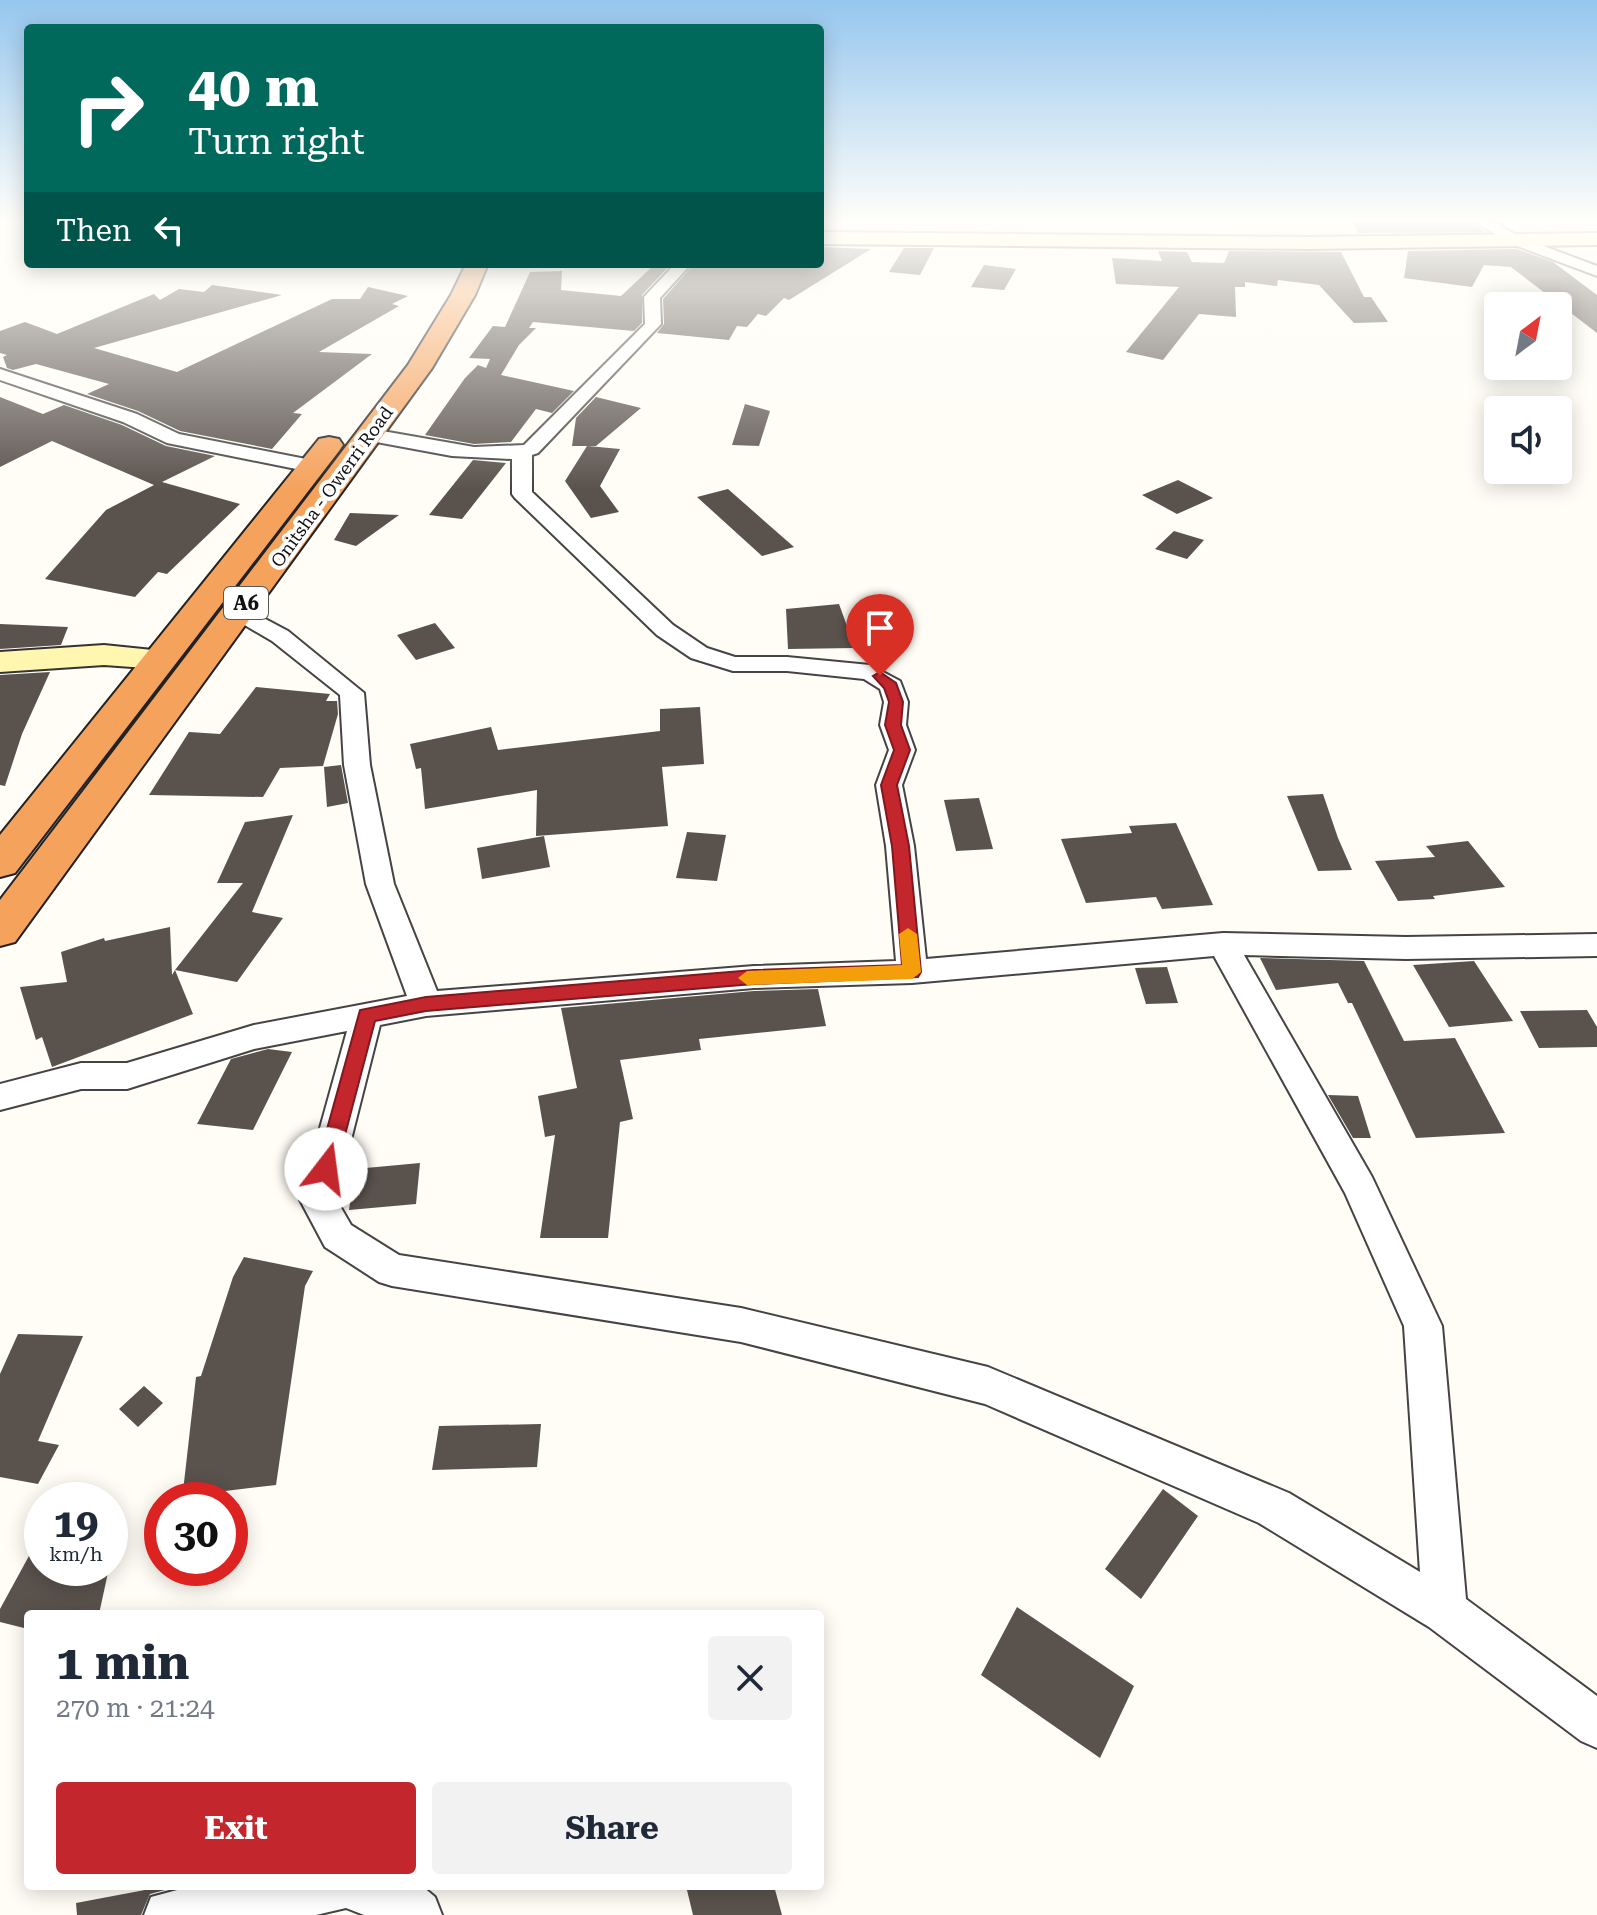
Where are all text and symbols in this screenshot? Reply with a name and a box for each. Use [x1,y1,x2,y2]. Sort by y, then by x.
text: 40 m [188,54,319,120]
icon: right [56,56,160,160]
text: Turn right [188,121,365,163]
icon: left [147,208,191,252]
text: Then [56,213,131,248]
north arrow [1484,292,1572,380]
map controls [1484,292,1572,484]
button: sound [1484,396,1572,484]
street label: Onitsha - Owerri Road [266,402,397,571]
road number: A6 [224,587,268,619]
pin [846,594,914,676]
icon: arrive [858,606,902,650]
position arrow [284,1127,368,1211]
speed limit sign: 30 [144,1482,248,1586]
text: 19 [54,1500,98,1547]
text: km/h [49,1542,103,1566]
text: 1 min [56,1635,189,1691]
button: close [708,1636,792,1720]
text: 270 m · 21:24 [56,1693,215,1723]
button: Exit [56,1782,416,1874]
button: Share [432,1782,792,1874]

